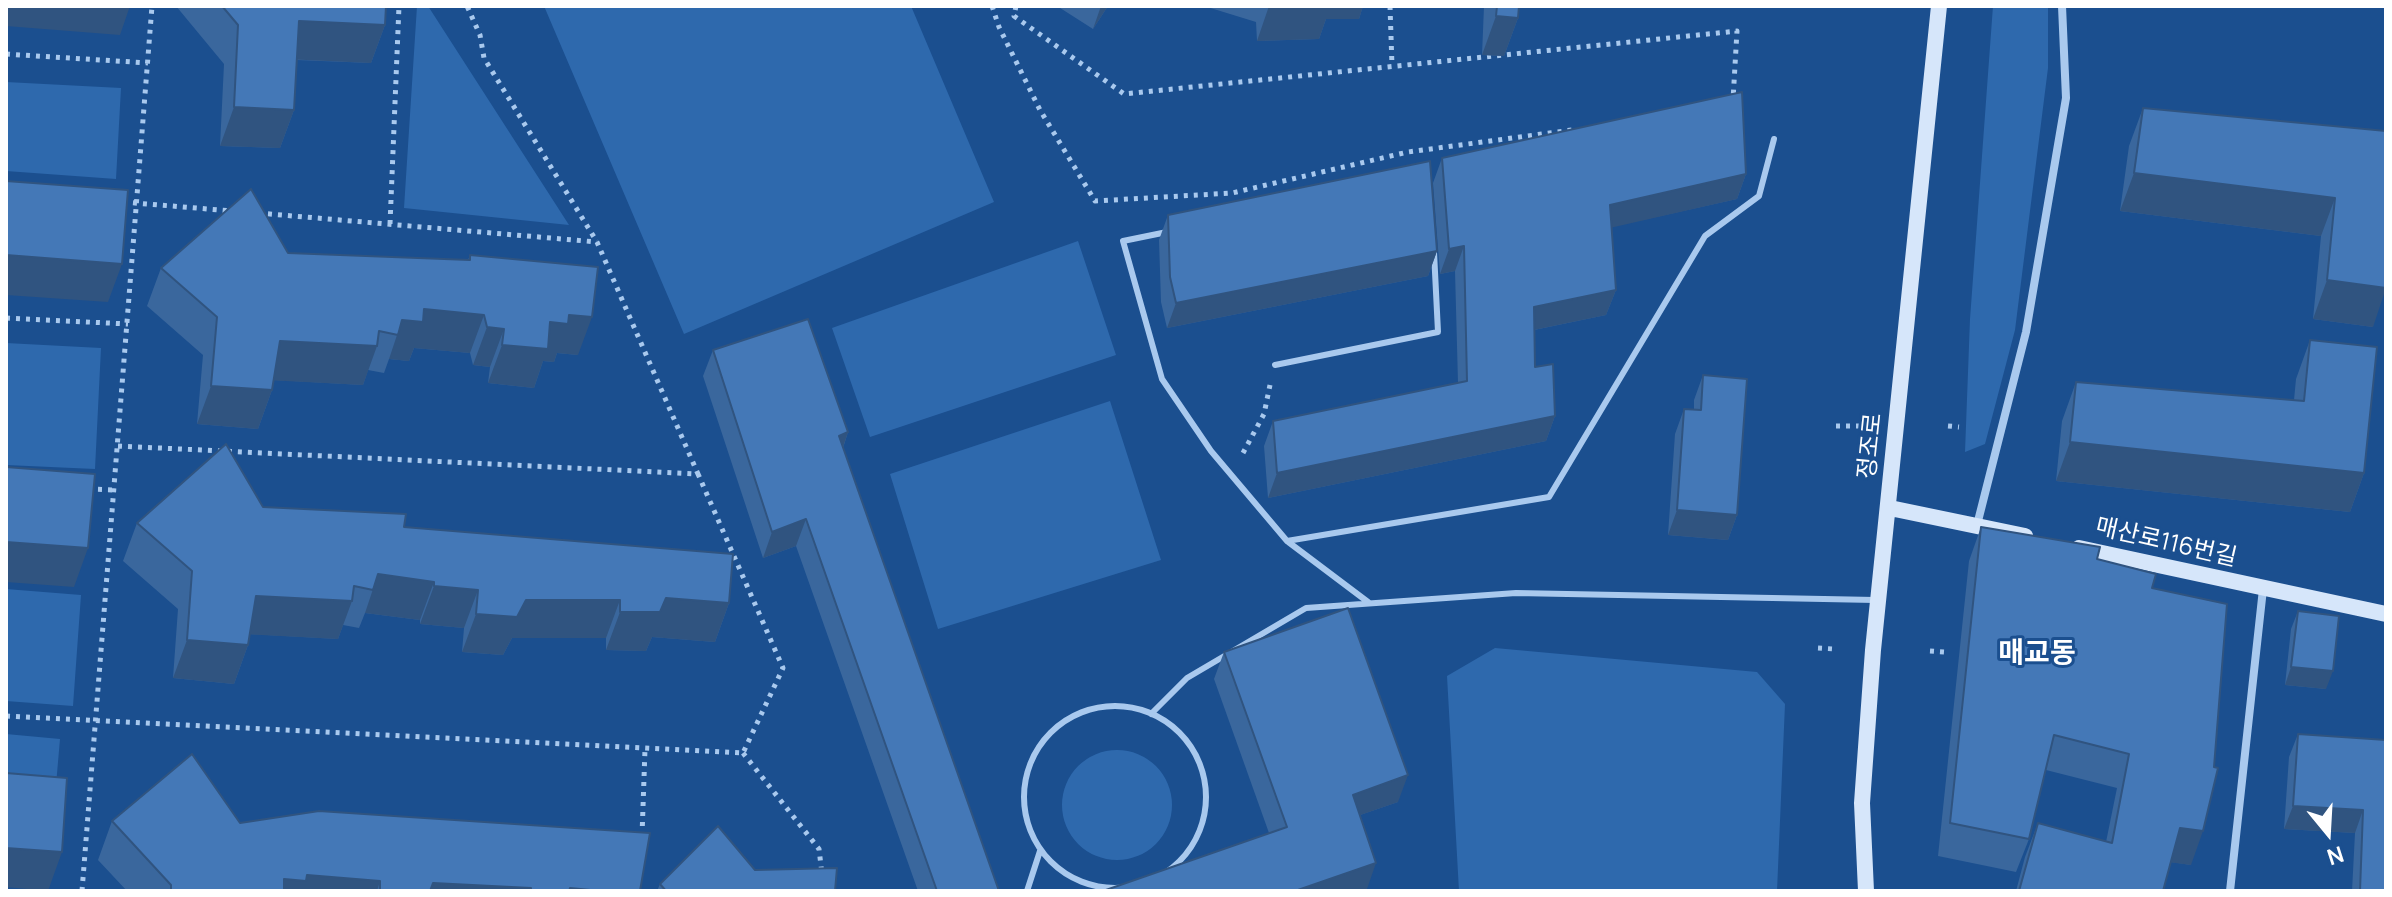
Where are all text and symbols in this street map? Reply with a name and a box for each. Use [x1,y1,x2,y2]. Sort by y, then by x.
street label: 정조로 [1853,412,1889,480]
street label: 매산로116번길 [2093,513,2239,573]
district label: 매교동 [1998,637,2076,671]
north arrow [2288,793,2368,873]
text: N [2323,839,2348,873]

